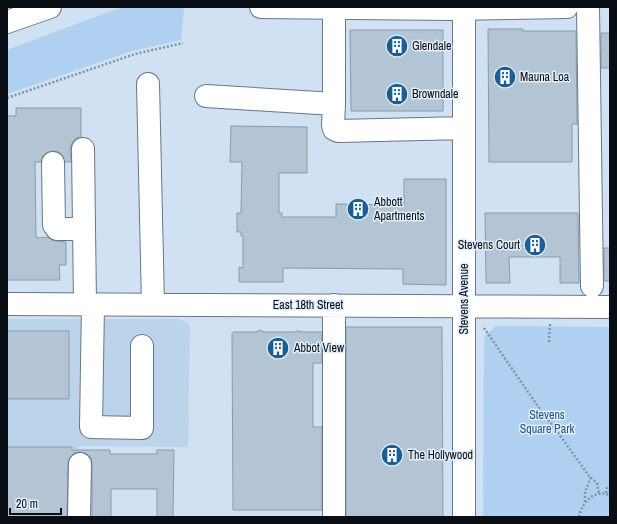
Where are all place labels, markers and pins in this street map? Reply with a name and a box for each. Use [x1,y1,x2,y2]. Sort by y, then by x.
building icon: Glendale [384,33,410,59]
place label: Glendale [412,38,451,54]
building icon: Mauna Loa [492,64,518,90]
place label: Mauna Loa [520,69,570,85]
building icon: Browndale [384,81,410,107]
place label: Browndale [412,86,459,102]
place label: Abbott Apartments [373,194,424,224]
building icon: Abbott Apartments [345,196,371,222]
building icon: Stevens Court [522,232,548,258]
place label: Stevens Court [458,237,520,253]
building icon: Abbot View [265,335,291,361]
place label: Abbot View [293,340,345,356]
building icon: The Hollywood [379,442,405,468]
place label: The Hollywood [408,447,473,463]

